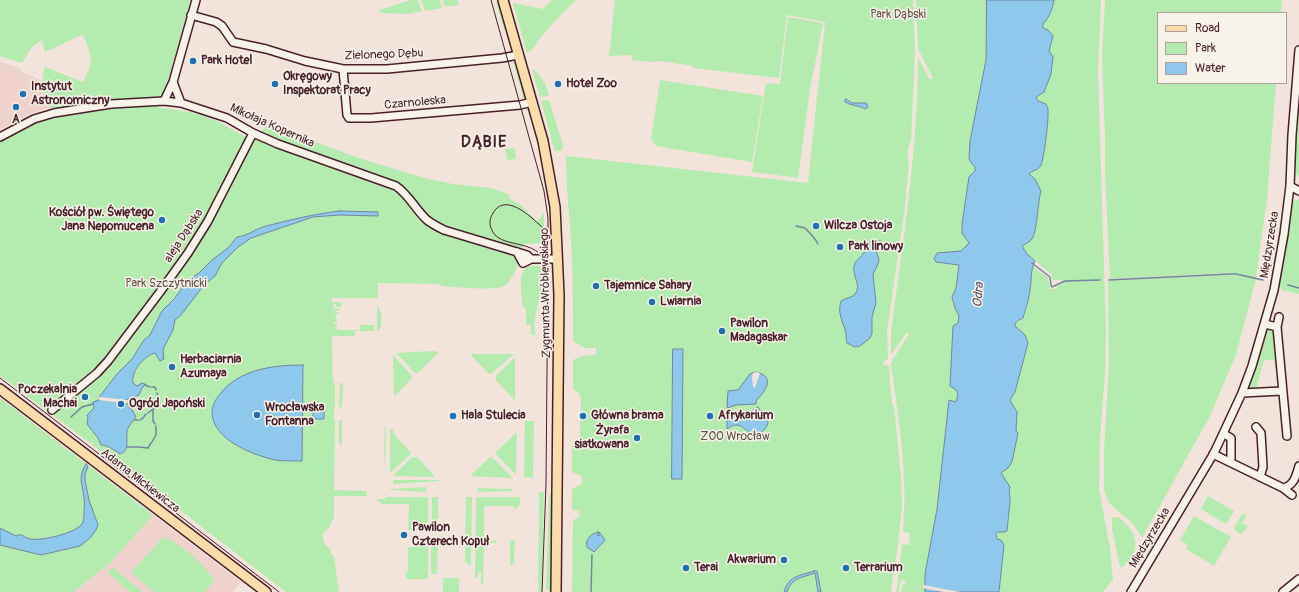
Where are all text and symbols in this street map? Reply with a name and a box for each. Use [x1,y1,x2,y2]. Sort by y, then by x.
park label: Park Dąbski [870,8,926,22]
legend [1157,12,1287,84]
text: Road [1195,21,1220,36]
text: Park [1195,41,1216,56]
street label: Zielonego Dębu [344,46,424,64]
place label: Park Hotel [201,54,252,68]
marker: Park Hotel [188,56,198,66]
text: Water [1195,61,1226,76]
place label: Okręgowy Inspektorat Pracy [283,70,371,98]
place label: Hotel Zoo [566,77,617,91]
marker: Okręgowy Inspektorat Pracy [270,79,280,89]
marker: Hotel Zoo [553,79,563,89]
place label: Instytut Astronomiczny [31,80,109,108]
marker: Instytut Astronomiczny [18,89,28,99]
street label: Czarnoleska [384,93,446,113]
street label: Mikołaja Kopernika [228,101,316,151]
marker: A [11,102,21,112]
place label: A [12,113,20,127]
district label: DĄBIE [461,133,507,153]
place label: Kościół pw. Świętego Jana Nepomucena [49,206,154,234]
street label: aleja Dąbska [161,207,207,265]
street label: Międzyrzecka [1258,211,1282,279]
marker: Kościół pw. Świętego Jana Nepomucena [157,215,167,225]
place label: Wilcza Ostoja [824,219,892,233]
marker: Wilcza Ostoja [811,221,821,231]
street label: Zygmunta Wróblewskiego [538,228,554,358]
place label: Park linowy [848,240,903,254]
marker: Park linowy [835,242,845,252]
park label: Park Szczytnicki [125,277,207,291]
place label: Tajemnice Sahary [604,279,691,293]
marker: Tajemnice Sahary [591,281,601,291]
water label: Odra [970,282,988,308]
place label: Lwiarnia [660,295,701,309]
marker: Lwiarnia [647,297,657,307]
place label: Pawilon Madagaskar [730,317,788,345]
marker: Pawilon Madagaskar [717,326,727,336]
place label: Herbaciarnia Azumaya [180,353,241,381]
marker: Herbaciarnia Azumaya [167,362,177,372]
place label: Poczekalnia Machai [18,383,77,411]
marker: Poczekalnia Machai [80,392,90,402]
place label: Ogród Japoński [129,397,205,411]
marker: Ogród Japoński [116,399,126,409]
place label: Wrocławska Fontanna [265,401,324,429]
place label: Hala Stulecia [461,409,526,423]
place label: Główna brama [591,409,664,423]
place label: Afrykarium [718,409,773,423]
marker: Wrocławska Fontanna [252,410,262,420]
marker: Hala Stulecia [448,411,458,421]
marker: Główna brama [578,411,588,421]
marker: Afrykarium [705,411,715,421]
place label: Żyrafa siatkowana [574,424,629,452]
park label: ZOO Wrocław [700,430,770,444]
marker: Żyrafa siatkowana [632,433,642,443]
street label: Adama Mickiewicza [98,446,182,516]
street label: Międzyrzecka [1126,505,1174,571]
place label: Pawilon Czterech Kopuł [412,521,489,549]
marker: Pawilon Czterech Kopuł [399,530,409,540]
place label: Akwarium [727,553,776,567]
marker: Akwarium [779,555,789,565]
place label: Terai [694,561,718,575]
place label: Terrarium [854,561,903,575]
marker: Terai [681,563,691,573]
marker: Terrarium [841,563,851,573]

